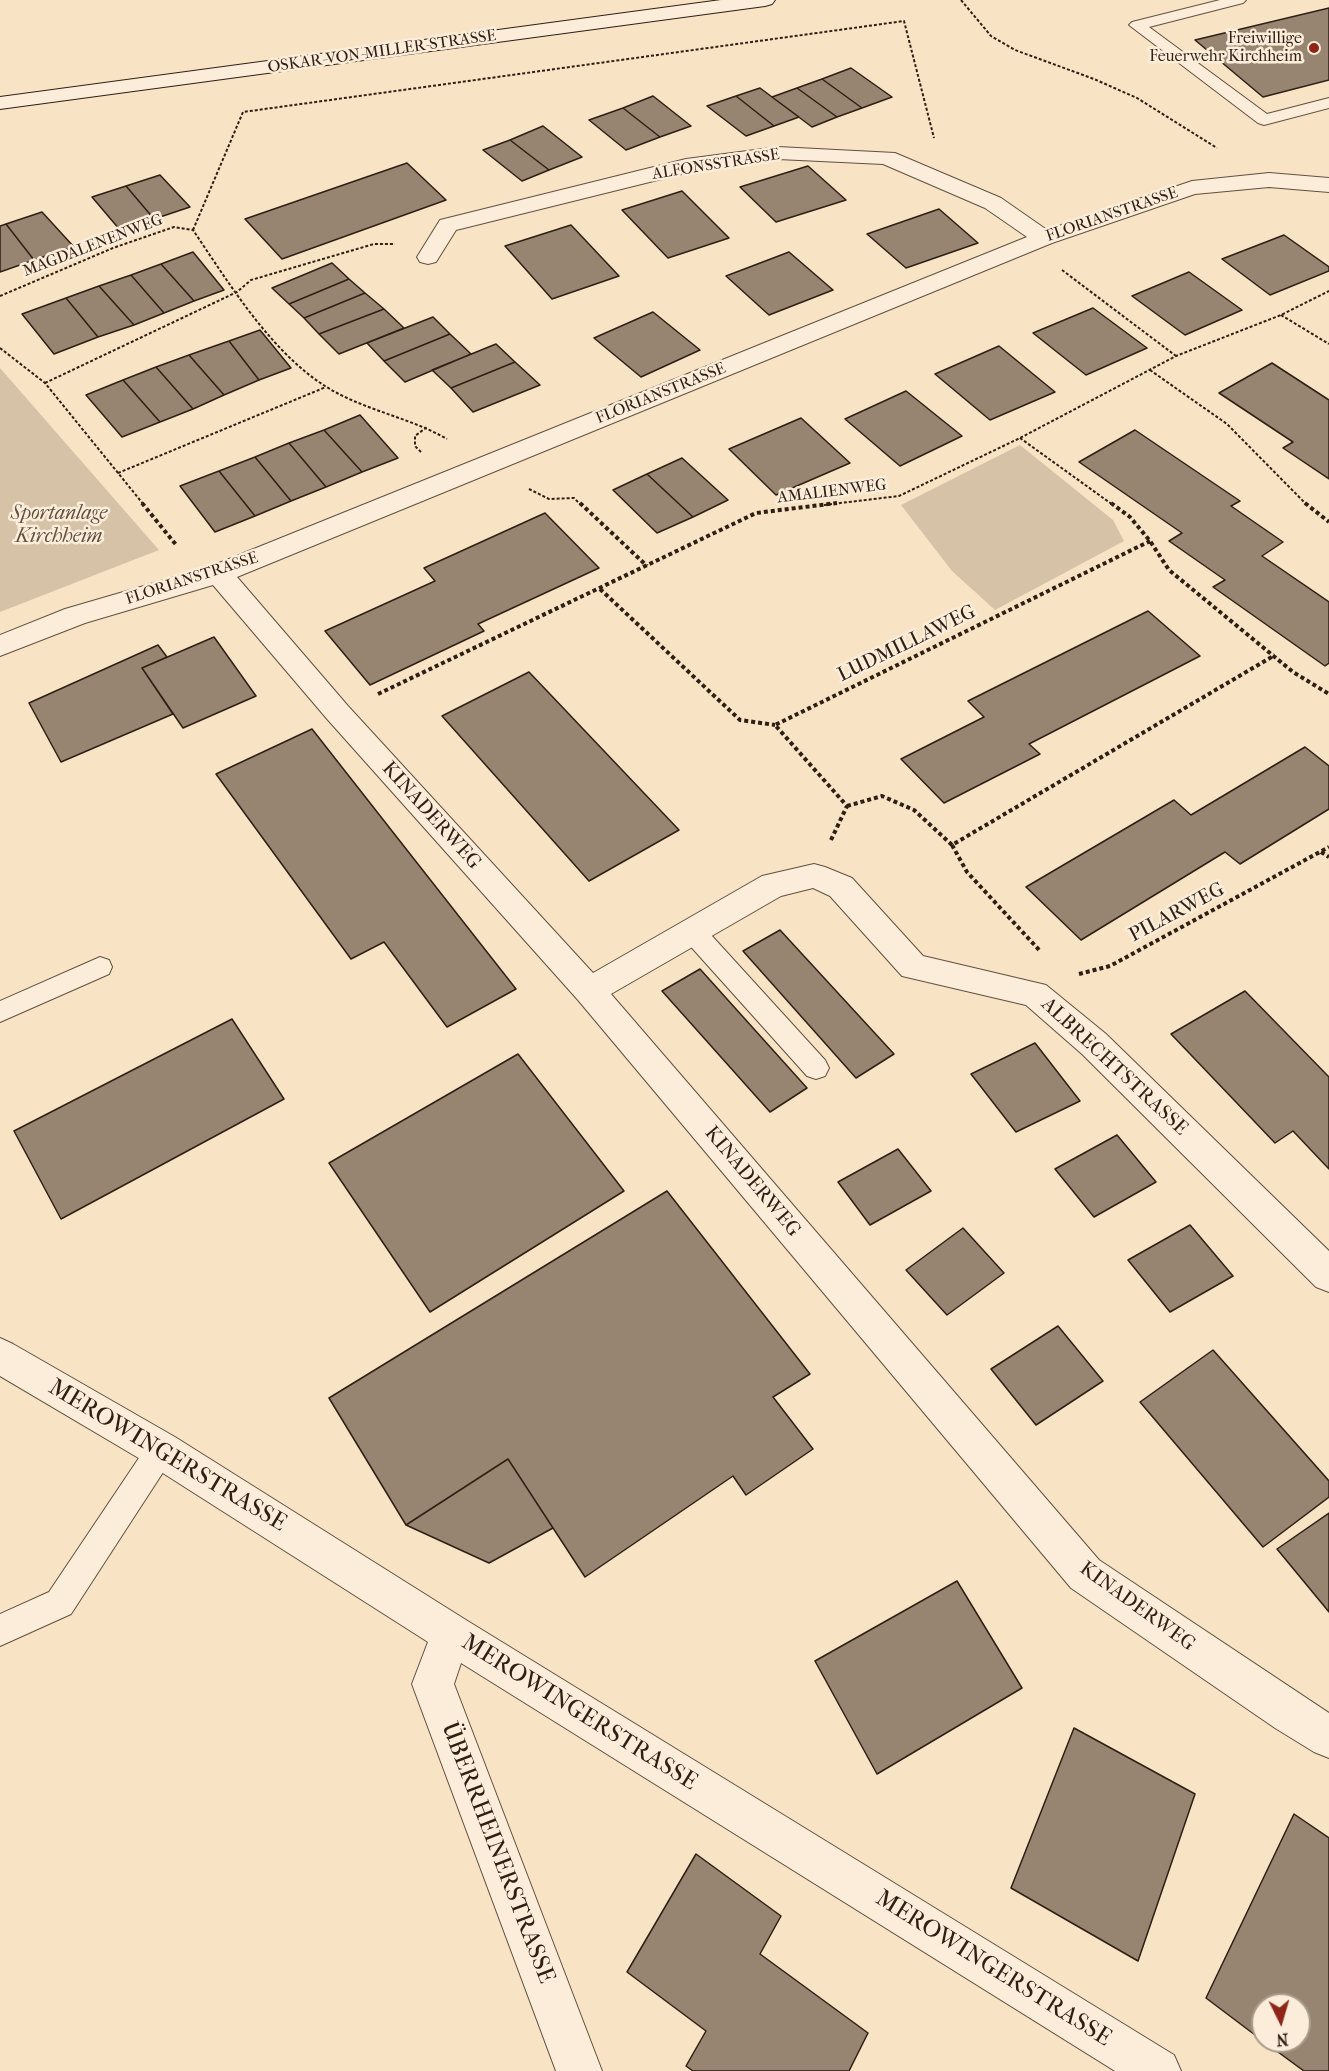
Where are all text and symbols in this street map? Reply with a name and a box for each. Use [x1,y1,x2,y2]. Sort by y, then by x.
street label: OSKAR-VON-MILLER-STRASSE [267,26,497,78]
place label: Freiwillige Feuerwehr Kirchheim [1149,29,1302,67]
marker: Freiwillige Feuerwehr Kirchheim [1307,41,1321,55]
street label: ALFONSSTRASSE [651,145,781,185]
street label: FLORIANSTRASSE [1043,183,1181,247]
street label: MAGDALENENWEG [20,210,166,282]
street label: FLORIANSTRASSE [593,359,729,429]
street label: AMALIENWEG [776,476,888,508]
park label: Sportanlage Kirchheim [11,502,107,549]
street label: FLORIANSTRASSE [123,549,261,609]
street label: LUDMILLAWEG [834,600,980,688]
street label: KINADERWEG [376,757,486,875]
street label: PILARWEG [1125,878,1229,948]
street label: ALBRECHTSTRASSE [1036,993,1192,1141]
street label: KINADERWEG [699,1122,805,1242]
street label: MEROWINGERSTRASSE [43,1373,291,1539]
street label: KINADERWEG [1075,1557,1199,1657]
street label: MEROWINGERSTRASSE [456,1629,702,1797]
street label: ÜBERRHEINERSTRASSE [434,1718,560,1988]
street label: MEROWINGERSTRASSE [870,1885,1116,2053]
north arrow [1251,1993,1311,2053]
text: N [1276,2029,1289,2049]

